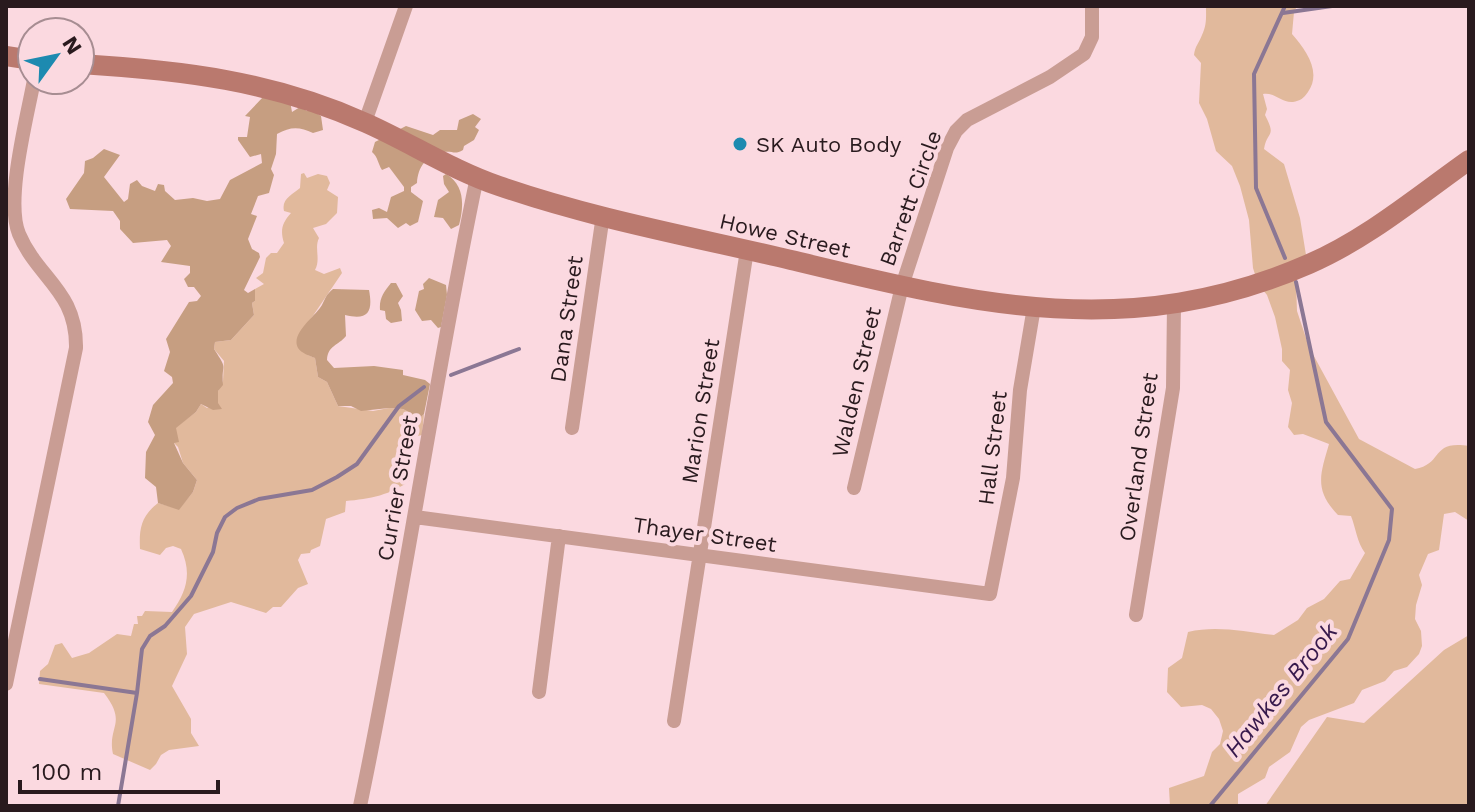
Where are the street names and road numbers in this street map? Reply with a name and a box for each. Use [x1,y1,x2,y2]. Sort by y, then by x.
street label: Barrett Circle [874,127,947,269]
street label: Howe Street [717,208,853,263]
street label: Dana Street [545,254,588,384]
street label: Walden Street [827,305,886,460]
street label: Marion Street [677,337,724,485]
street label: Overland Street [1114,371,1163,543]
street label: Hall Street [973,390,1012,507]
street label: Currier Street [372,413,423,563]
street label: Thayer Street [632,512,778,557]

